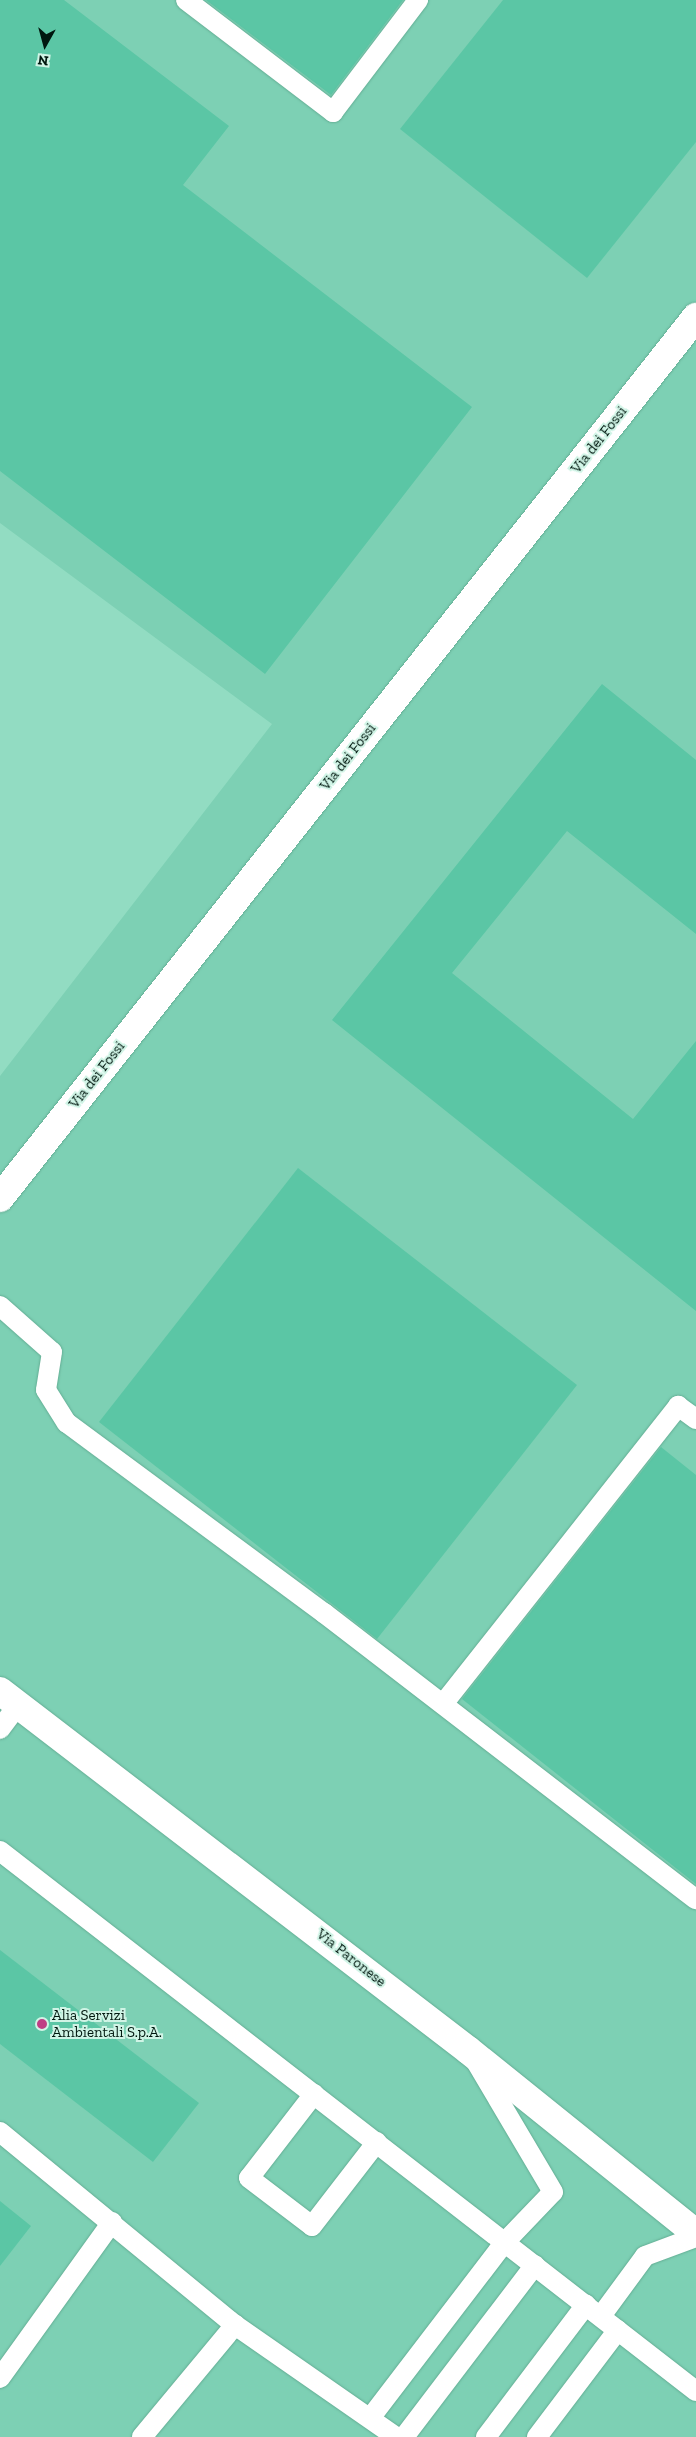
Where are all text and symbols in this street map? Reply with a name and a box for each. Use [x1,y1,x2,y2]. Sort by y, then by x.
north arrow [20,20,70,70]
text: N [37,51,49,69]
street label: Via dei Fossi [567,403,631,477]
street label: Via dei Fossi [316,720,380,794]
street label: Via dei Fossi [65,1038,129,1112]
street label: Via Paronese [313,1925,389,1991]
place label: Alia Servizi Ambientali S.p.A. [52,2006,162,2041]
marker: Alia Servizi Ambientali S.p.A. [36,2018,48,2030]

